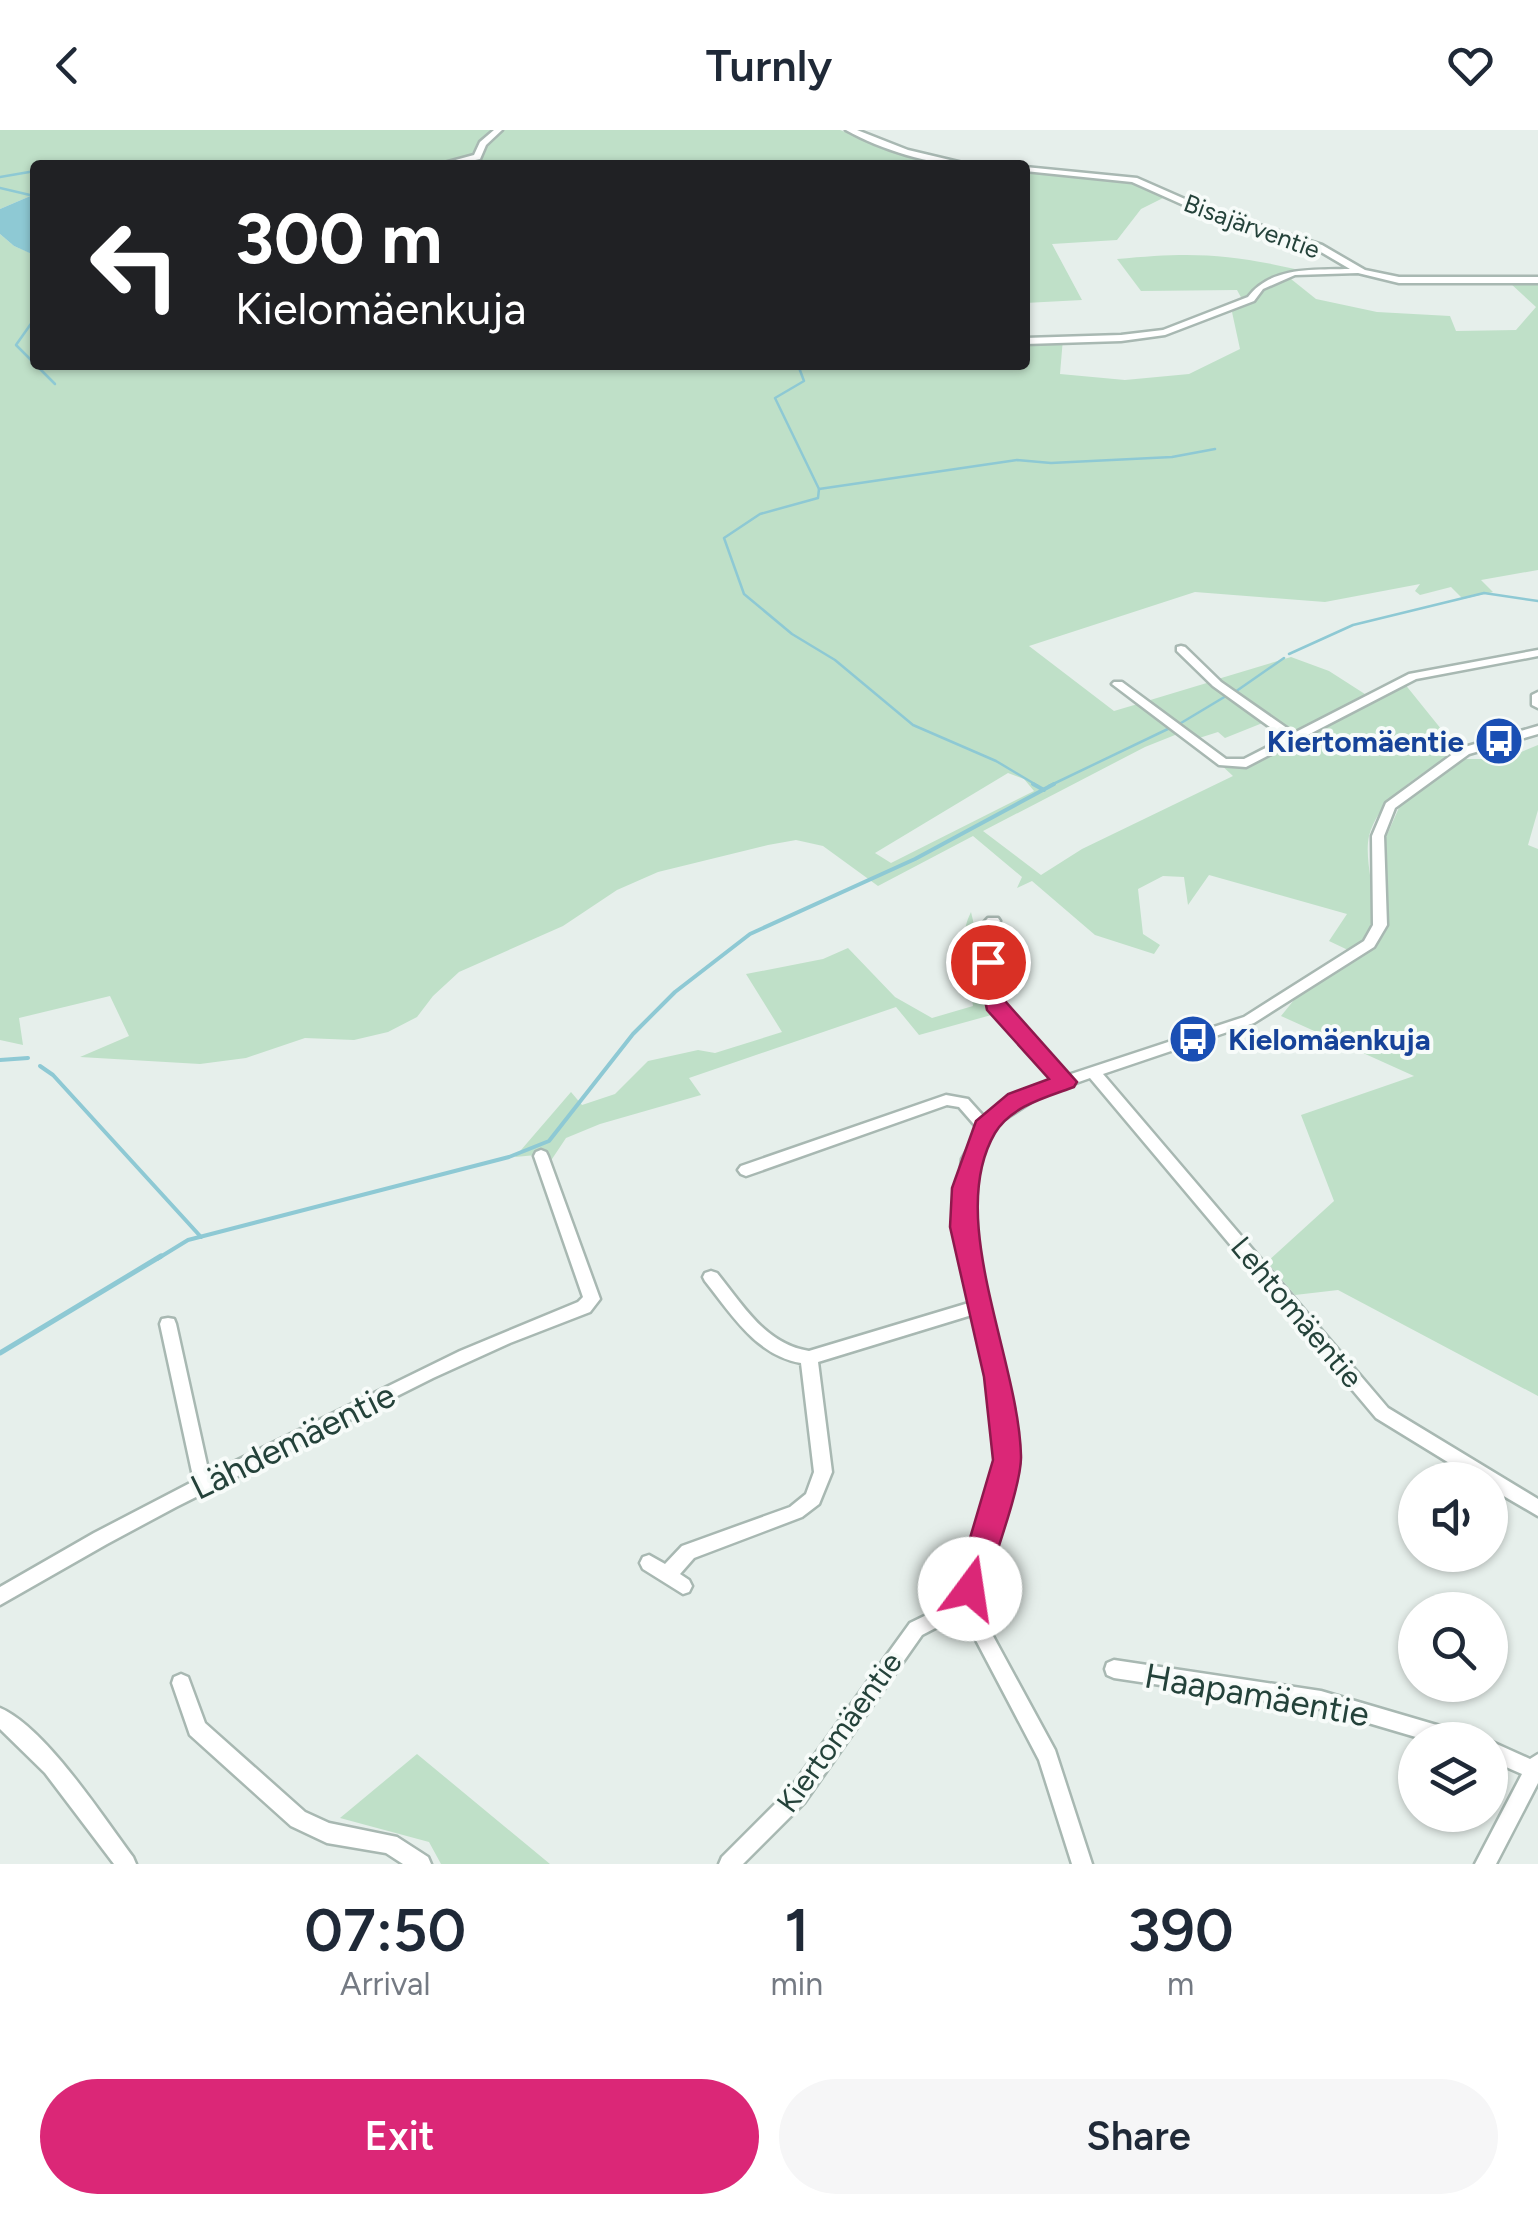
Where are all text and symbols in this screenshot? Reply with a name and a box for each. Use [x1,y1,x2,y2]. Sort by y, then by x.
icon: back [40,38,95,93]
text: Turnly [706,38,832,92]
icon: heart [1443,38,1498,93]
street label: Bisajärventie [1180,188,1324,264]
text: 300 m [235,196,442,281]
icon: left [70,200,200,330]
text: Kielomäenkuja [235,281,526,335]
bus stop icon: Kiertomäentie [1473,715,1525,767]
place label: Kiertomäentie [1267,723,1464,760]
pin [946,920,1031,1005]
icon: arrive [961,935,1016,990]
bus stop icon: Kielomäenkuja [1167,1013,1219,1065]
place label: Kielomäenkuja [1228,1021,1431,1058]
street label: Lehtomäentie [1223,1229,1371,1395]
street label: Lähdemäentie [184,1373,402,1509]
map controls [1398,1462,1508,1832]
button: sound [1398,1462,1508,1572]
position arrow [918,1537,1022,1641]
button: search [1398,1592,1508,1702]
street label: Kiertomäentie [768,1645,910,1819]
street label: Haapamäentie [1141,1655,1373,1735]
button: layers [1398,1722,1508,1832]
text: 07:50 [304,1894,466,1966]
text: 1 [784,1894,809,1966]
text: 390 [1127,1894,1234,1966]
text: Arrival [340,1965,430,2003]
text: min [771,1965,823,2003]
text: m [1167,1965,1194,2003]
button: Exit [40,2079,759,2194]
button: Share [779,2079,1498,2194]

